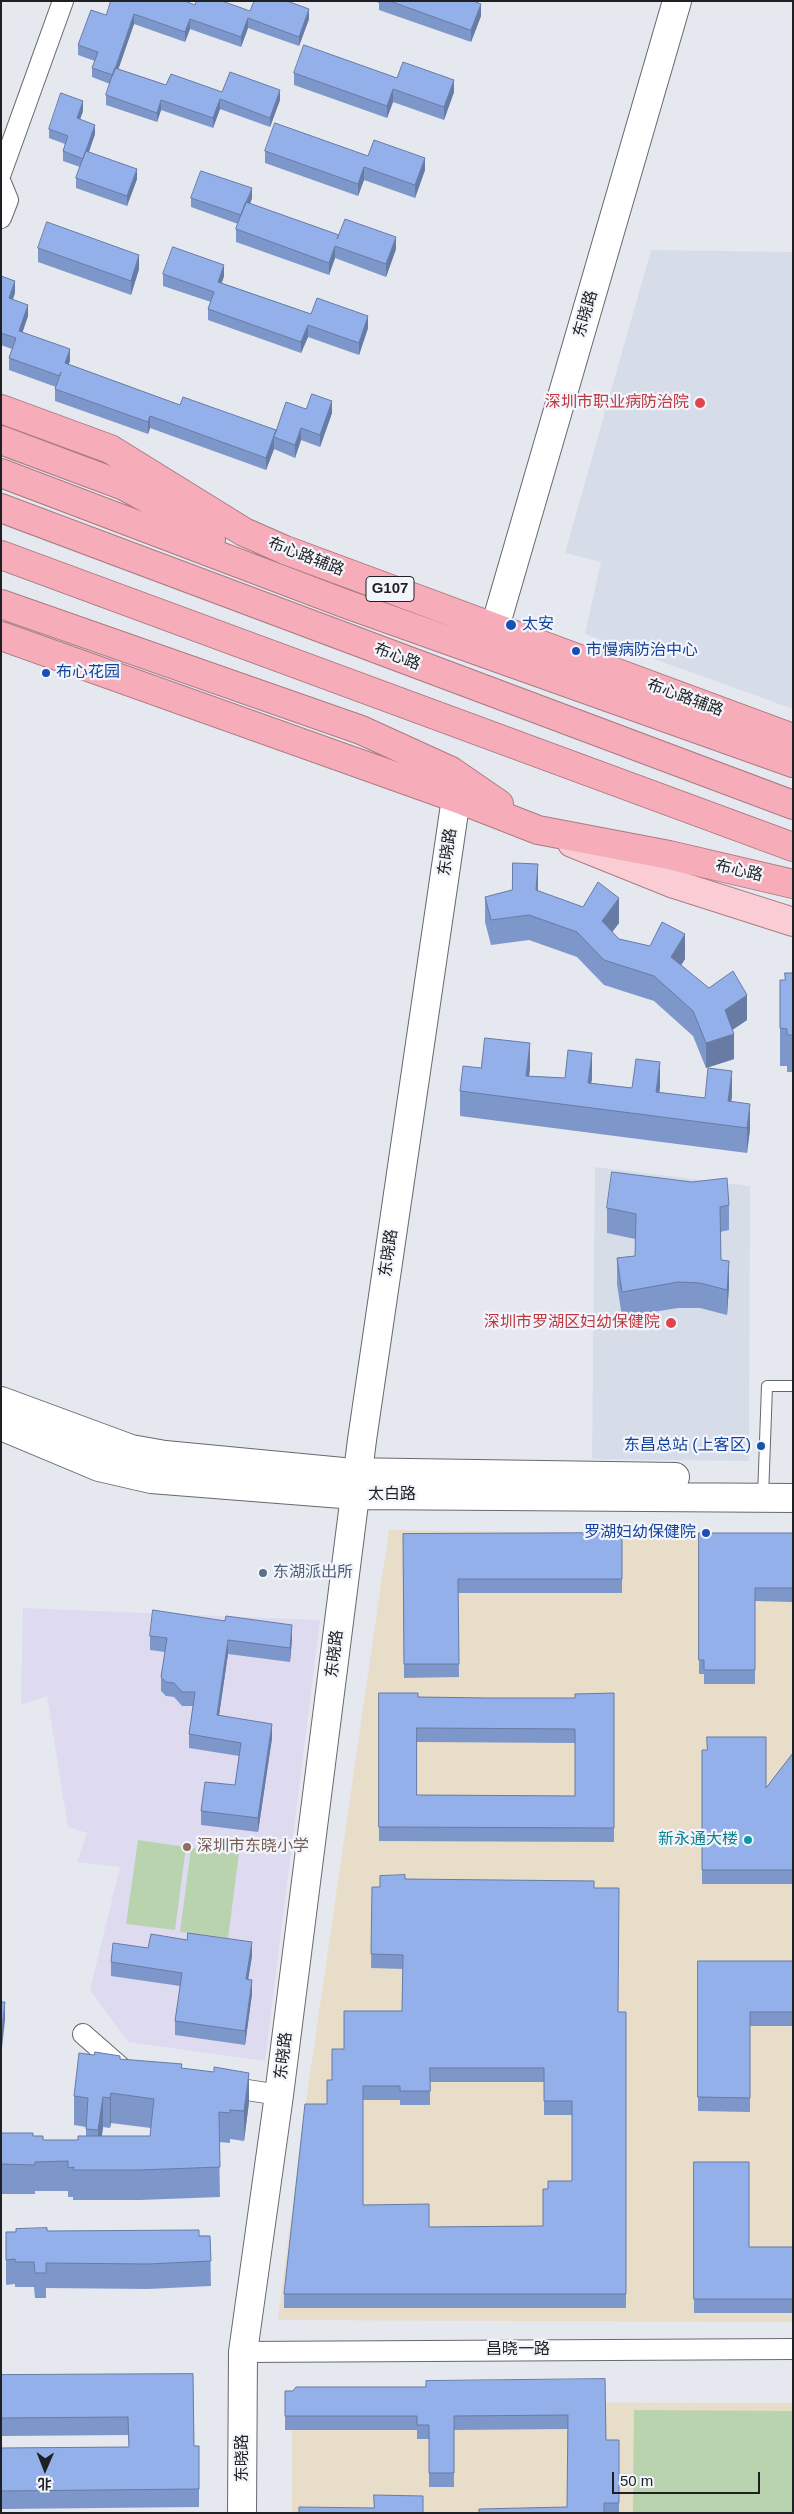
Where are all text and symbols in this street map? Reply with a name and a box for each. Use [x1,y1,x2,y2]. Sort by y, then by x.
street label: 东晓路 [570,288,602,340]
place label: 深圳市职业病防治院 [545,393,689,413]
marker: 深圳市职业病防治院 [693,396,707,410]
street label: 布心路辅路 [265,534,347,580]
road number: G107 [366,576,414,602]
place label: 太安 [522,615,554,635]
marker: 太安 [504,618,518,632]
street label: 布心路 [371,639,423,675]
place label: 市慢病防治中心 [586,641,698,661]
marker: 市慢病防治中心 [570,645,582,657]
place label: 布心花园 [56,663,120,683]
marker: 布心花园 [40,667,52,679]
street label: 布心路辅路 [644,675,726,721]
street label: 东晓路 [435,827,461,877]
street label: 布心路 [713,856,765,886]
street label: 东晓路 [376,1228,402,1278]
place label: 深圳市罗湖区妇幼保健院 [484,1313,660,1333]
marker: 深圳市罗湖区妇幼保健院 [664,1316,678,1330]
place label: 东昌总站 (上客区) [624,1436,751,1456]
marker: 东昌总站 (上客区) [755,1440,767,1452]
street label: 太白路 [368,1485,416,1505]
place label: 罗湖妇幼保健院 [584,1523,696,1543]
marker: 罗湖妇幼保健院 [700,1527,712,1539]
place label: 东湖派出所 [273,1563,353,1583]
marker: 东湖派出所 [257,1567,269,1579]
street label: 东晓路 [323,1629,347,1679]
place label: 新永通大楼 [658,1830,738,1850]
marker: 新永通大楼 [742,1834,754,1846]
place label: 深圳市东晓小学 [197,1837,309,1857]
marker: 深圳市东晓小学 [181,1841,193,1853]
street label: 东晓路 [272,2031,296,2081]
street label: 昌晓一路 [486,2340,550,2360]
street label: 东晓路 [233,2434,253,2482]
north arrow [20,2444,70,2494]
scale bar [614,2462,762,2494]
text: 50 m [620,2472,653,2489]
text: 北 [38,2476,52,2492]

